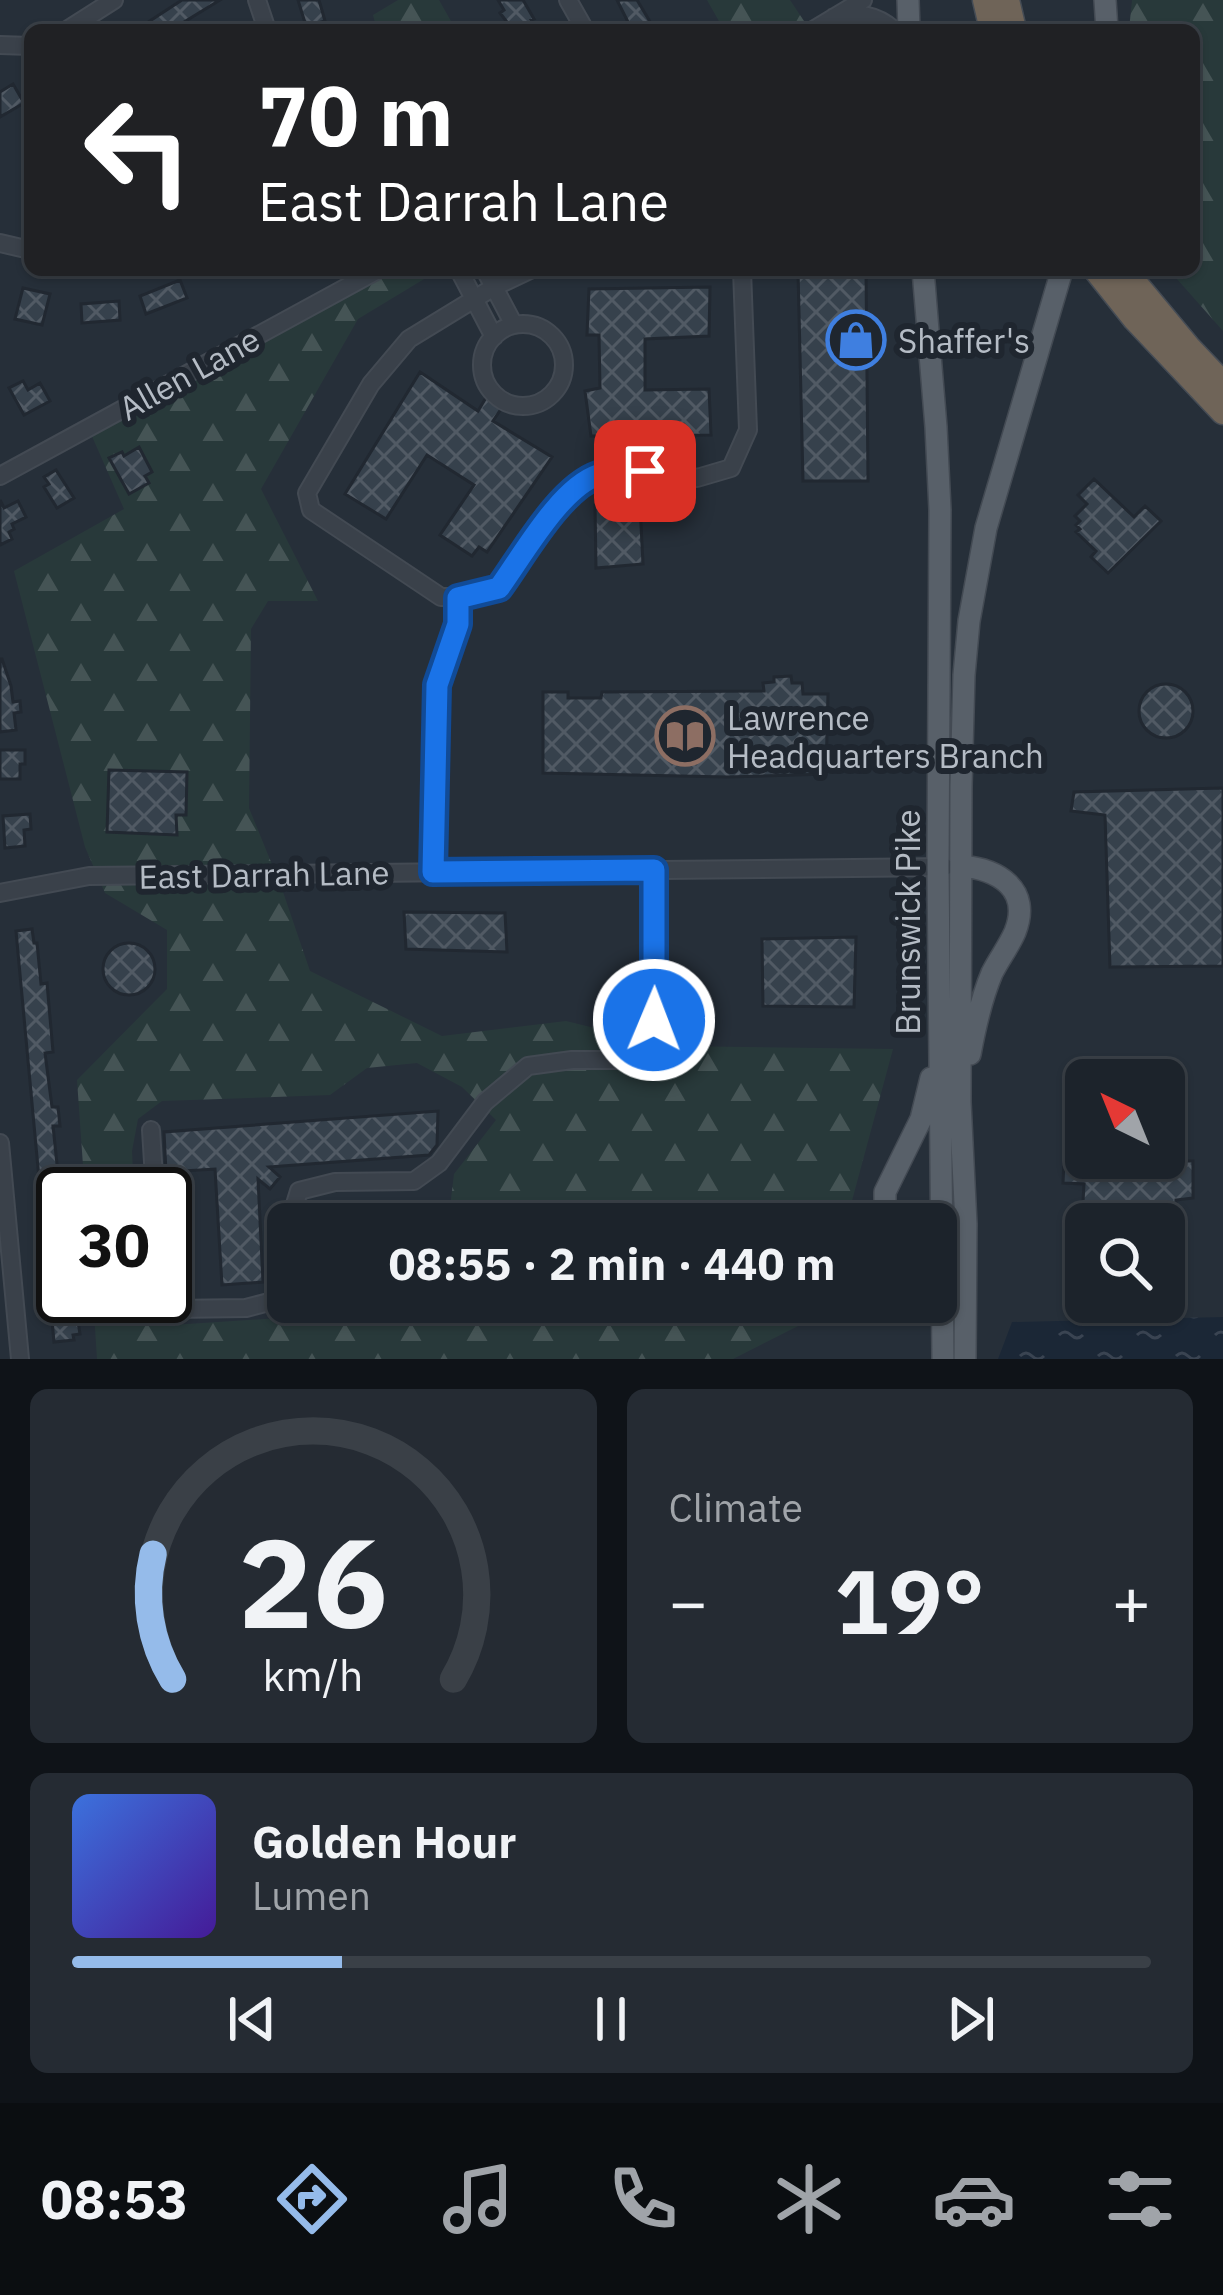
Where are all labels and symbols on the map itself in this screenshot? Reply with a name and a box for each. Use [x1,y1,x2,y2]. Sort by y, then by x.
shop icon: Shaffer's [825,309,887,371]
street label: Allen Lane [111,317,267,429]
place label: Shaffer's [898,319,1030,362]
pin [594,420,696,522]
place label: Lawrence Headquarters Branch [727,696,1044,777]
library icon: Lawrence Headquarters Branch [654,705,716,767]
street label: Brunswick Pike [886,809,929,1035]
street label: East Darrah Lane [138,850,390,898]
position arrow [591,957,717,1083]
north arrow [1065,1059,1185,1179]
speed limit sign: 30 [36,1167,192,1323]

